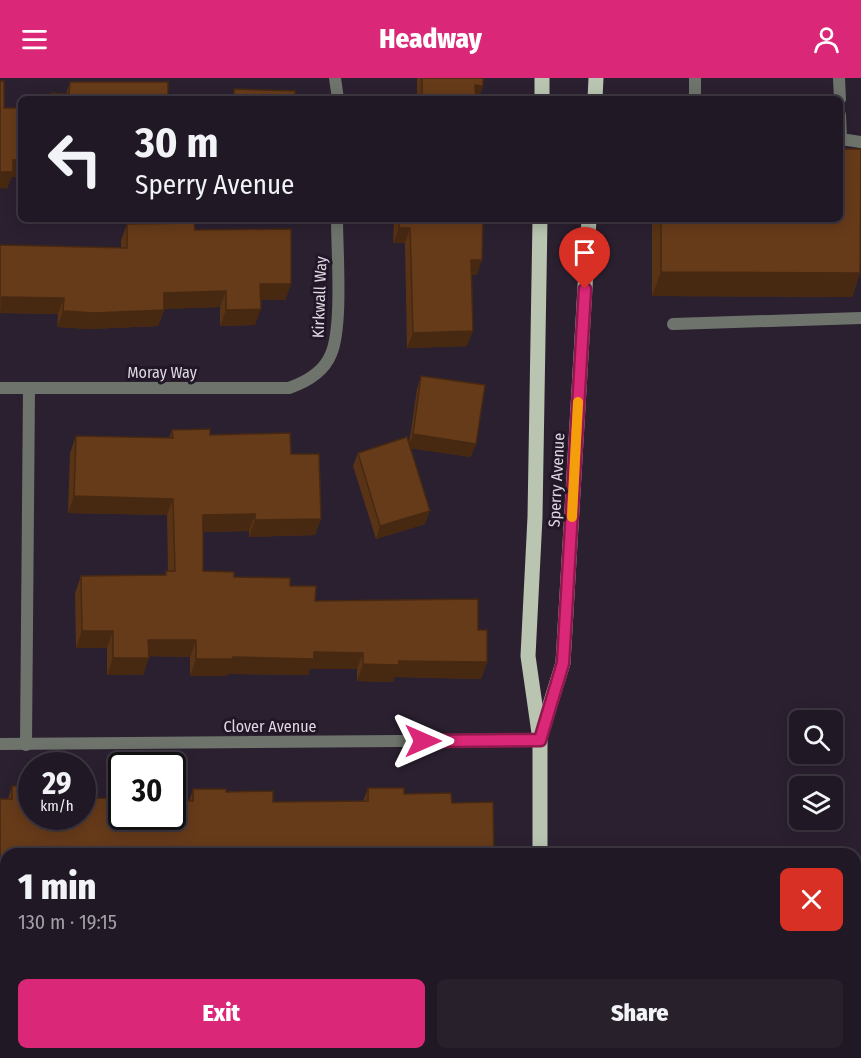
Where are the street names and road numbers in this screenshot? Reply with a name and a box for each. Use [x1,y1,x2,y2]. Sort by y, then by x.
street label: Kirkwall Way [309,255,330,338]
street label: Moray Way [127,363,198,382]
street label: Sperry Avenue [545,432,568,528]
street label: Clover Avenue [224,717,317,736]

